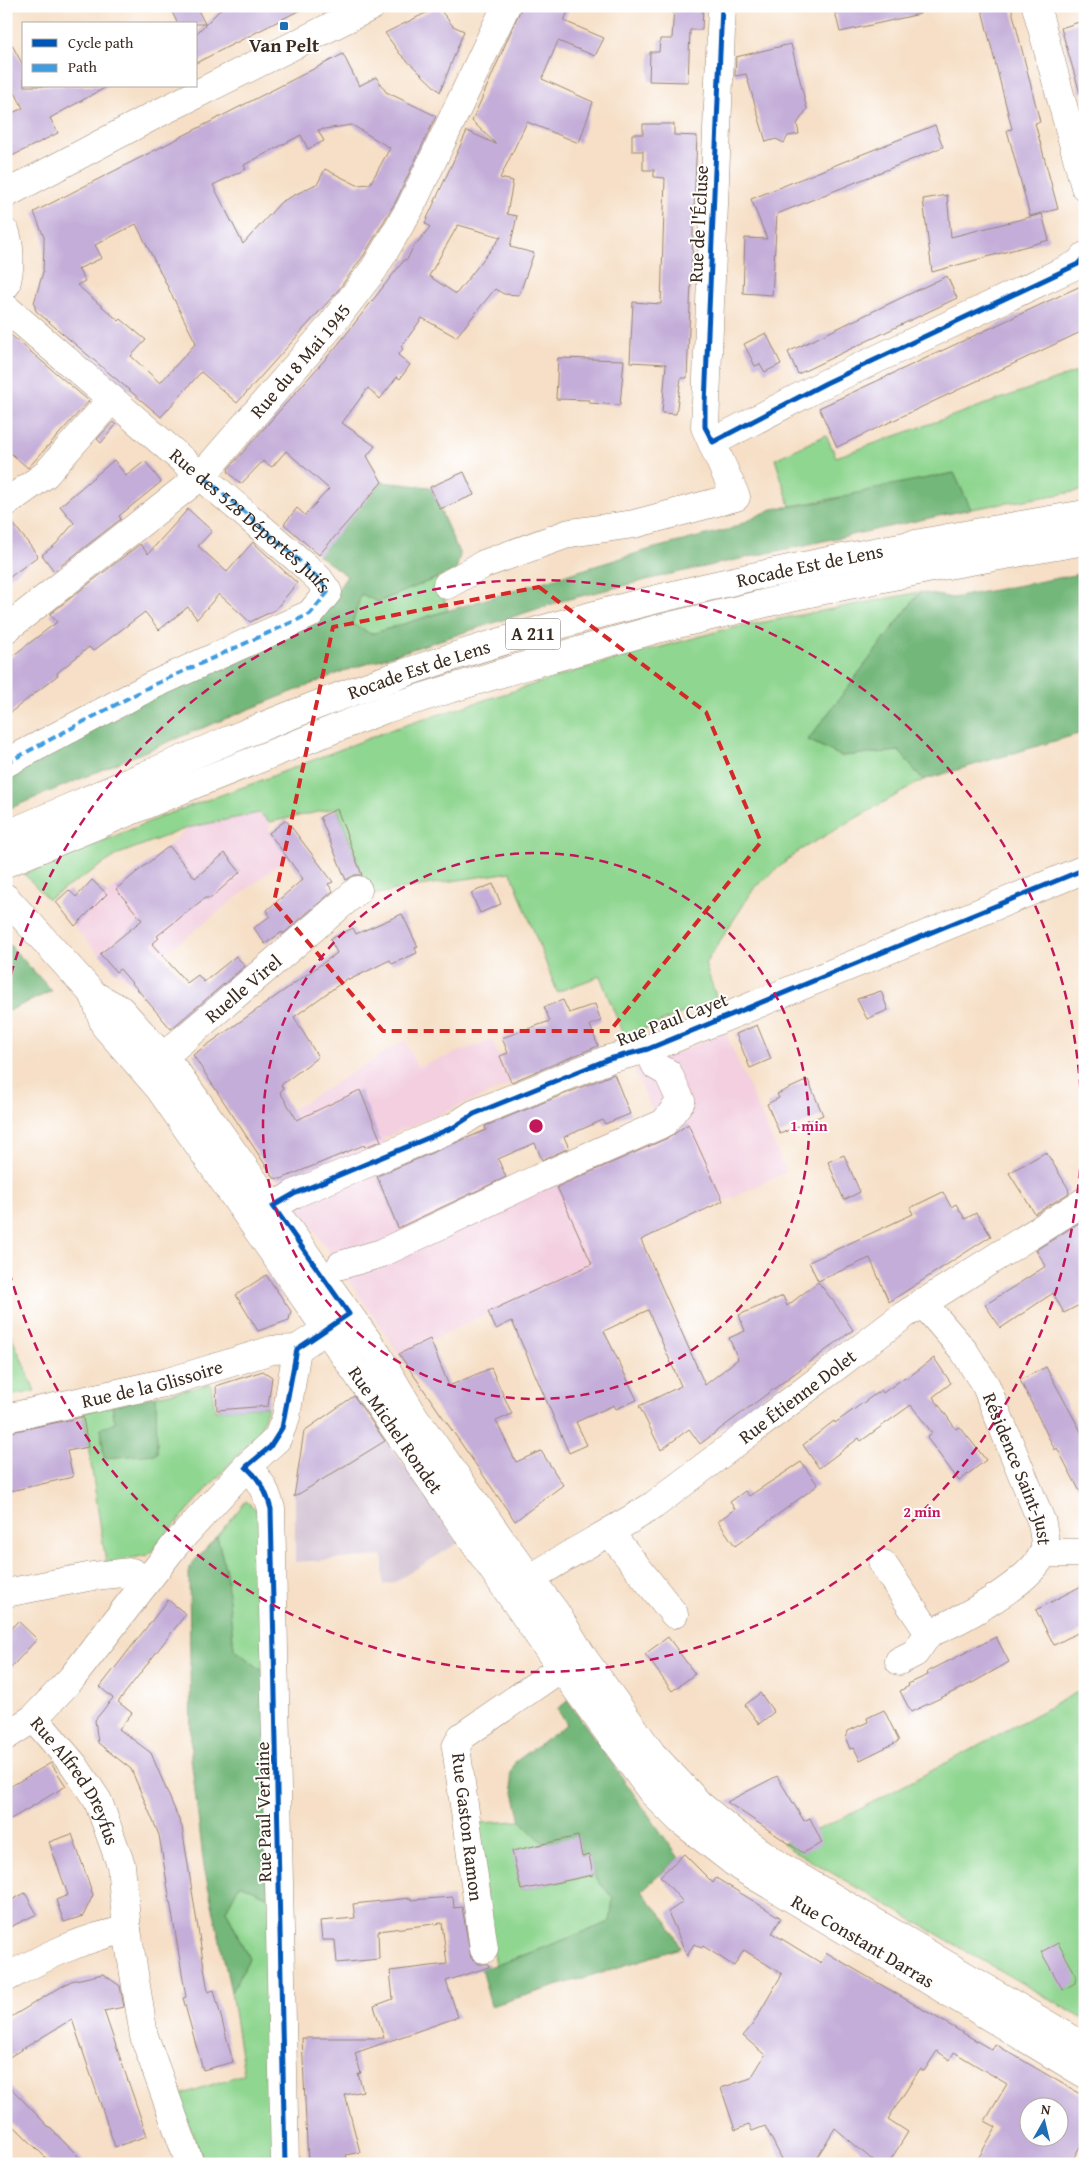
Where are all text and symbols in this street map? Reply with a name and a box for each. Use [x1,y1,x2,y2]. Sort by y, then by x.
marker: Van Pelt [278,20,290,32]
legend [22,22,198,88]
place label: Van Pelt [249,31,320,59]
text: Cycle path [68,32,134,53]
text: Path [68,56,97,77]
street label: Rue de l'Écluse [681,164,715,283]
street label: Rue du 8 Mai 1945 [243,297,357,424]
street label: Rue des 528 Déportés Juifs [164,441,338,598]
street label: Rocade Est de Lens [734,536,885,594]
road number: A 211 [506,618,560,650]
street label: Rocade Est de Lens [343,632,493,706]
street label: Ruelle Virel [198,947,288,1029]
street label: Rue Paul Cayet [612,985,732,1053]
text: 1 min [790,1115,828,1136]
centre of rings [527,1117,545,1135]
street label: Rue Étienne Dolet [732,1342,862,1450]
street label: Rue de la Glissoire [79,1352,226,1415]
street label: Rue Michel Rondet [342,1360,450,1500]
street label: Résidence Saint-Just [976,1388,1059,1546]
text: 2 min [903,1501,941,1522]
street label: Rue Alfred Dreyfus [24,1710,127,1849]
street label: Rue Paul Verlaine [248,1741,278,1883]
street label: Rue Gaston Ramon [445,1751,491,1903]
street label: Rue Constant Darras [786,1887,940,1995]
north arrow [1018,2098,1068,2148]
text: N [1040,2099,1052,2120]

